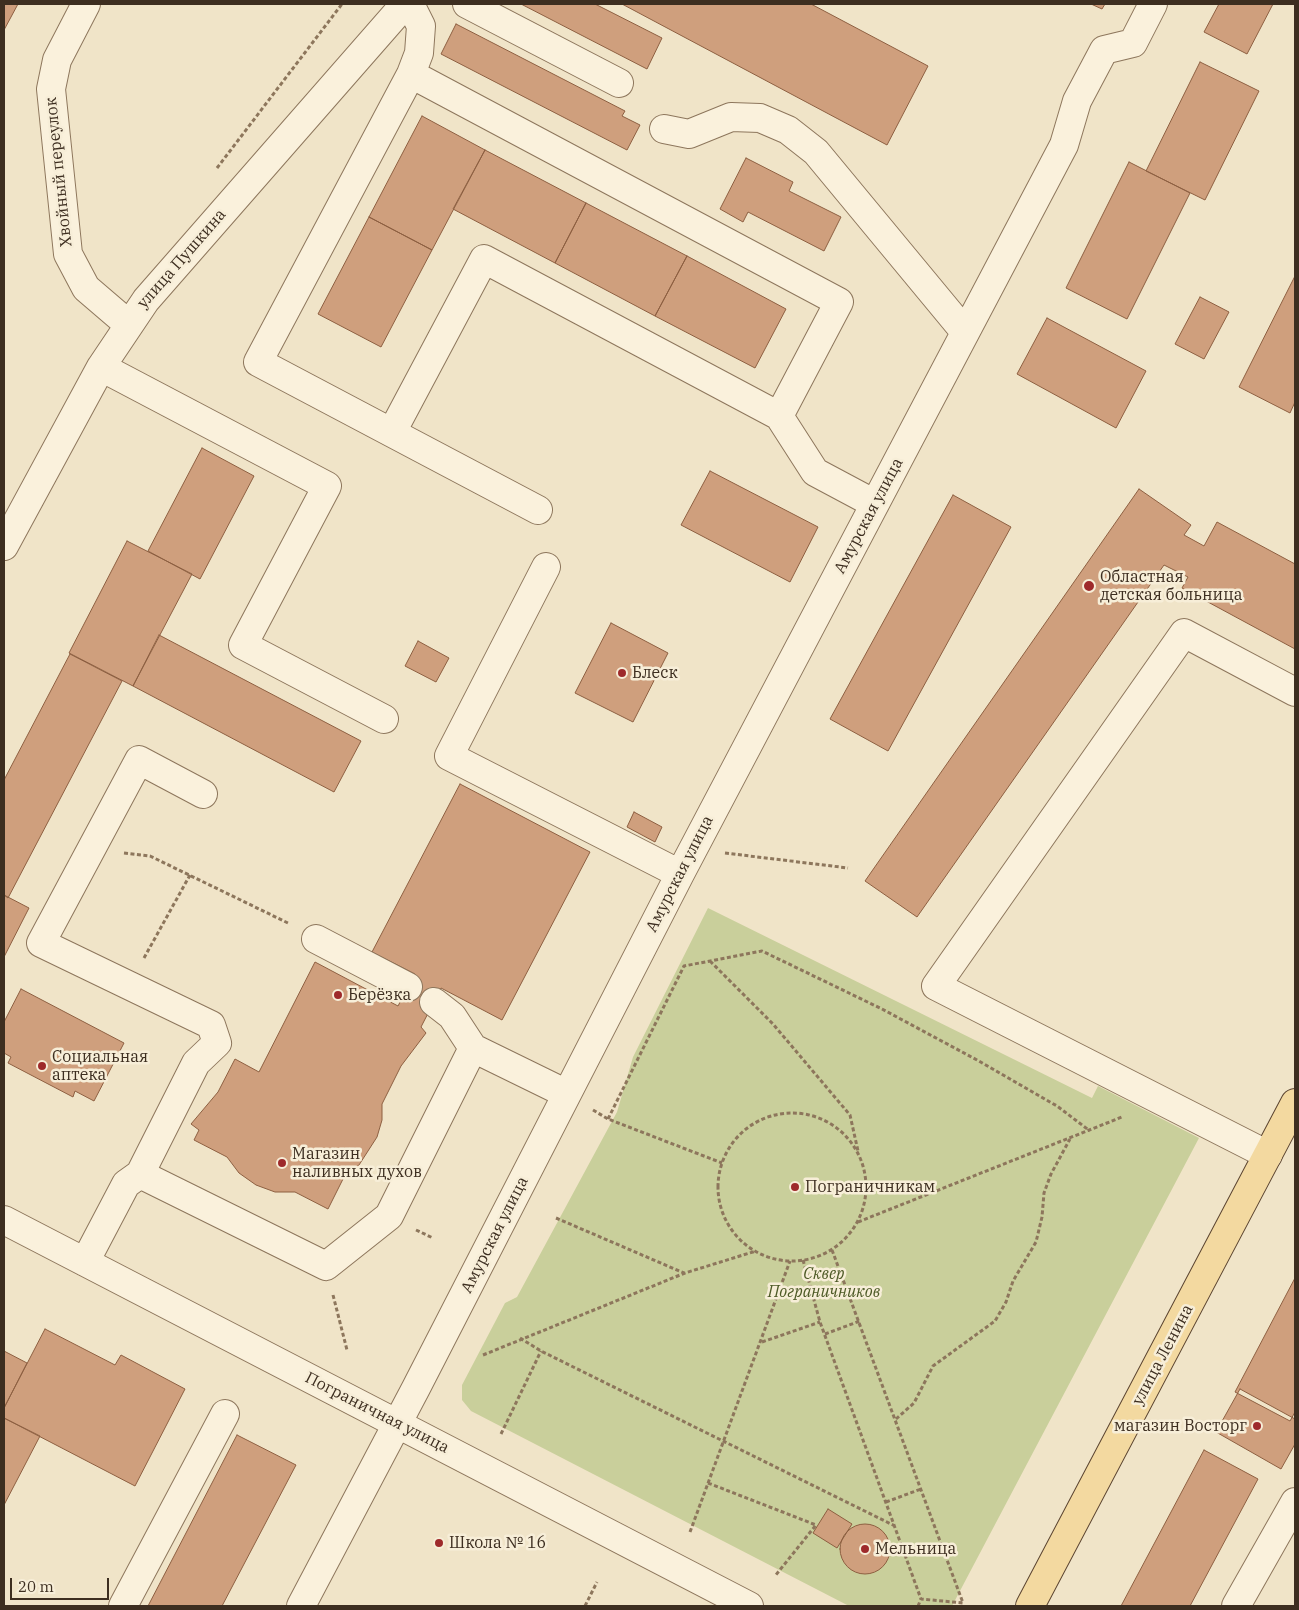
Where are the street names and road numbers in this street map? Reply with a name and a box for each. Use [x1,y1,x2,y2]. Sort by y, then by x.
street label: Хвойный переулок [42,96,76,248]
street label: улица Пушкина [134,205,230,313]
street label: Амурская улица [830,455,908,577]
street label: Амурская улица [642,813,718,935]
street label: Амурская улица [457,1174,533,1296]
street label: улица Ленина [1128,1301,1198,1409]
street label: Пограничная улица [302,1368,452,1458]

